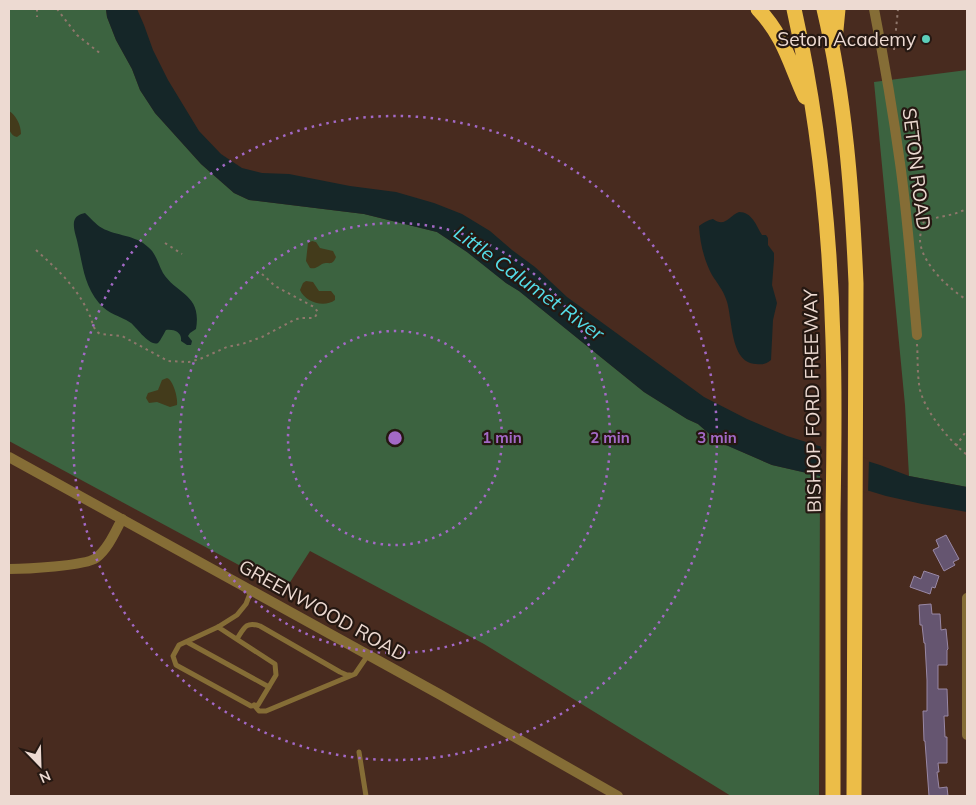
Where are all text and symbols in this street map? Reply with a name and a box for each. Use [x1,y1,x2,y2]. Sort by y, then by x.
place label: Seton Academy [777,27,916,51]
marker: Seton Academy [920,33,932,45]
street label: SETON ROAD [898,107,936,231]
water label: Little Calumet River [449,220,610,346]
street label: BISHOP FORD FREEWAY [798,288,826,513]
text: 1 min [482,428,522,447]
text: 2 min [590,428,630,447]
text: 3 min [697,428,737,447]
centre of rings [386,429,404,447]
street label: GREENWOOD ROAD [235,554,411,666]
north arrow [15,740,65,790]
text: N [37,767,53,787]

